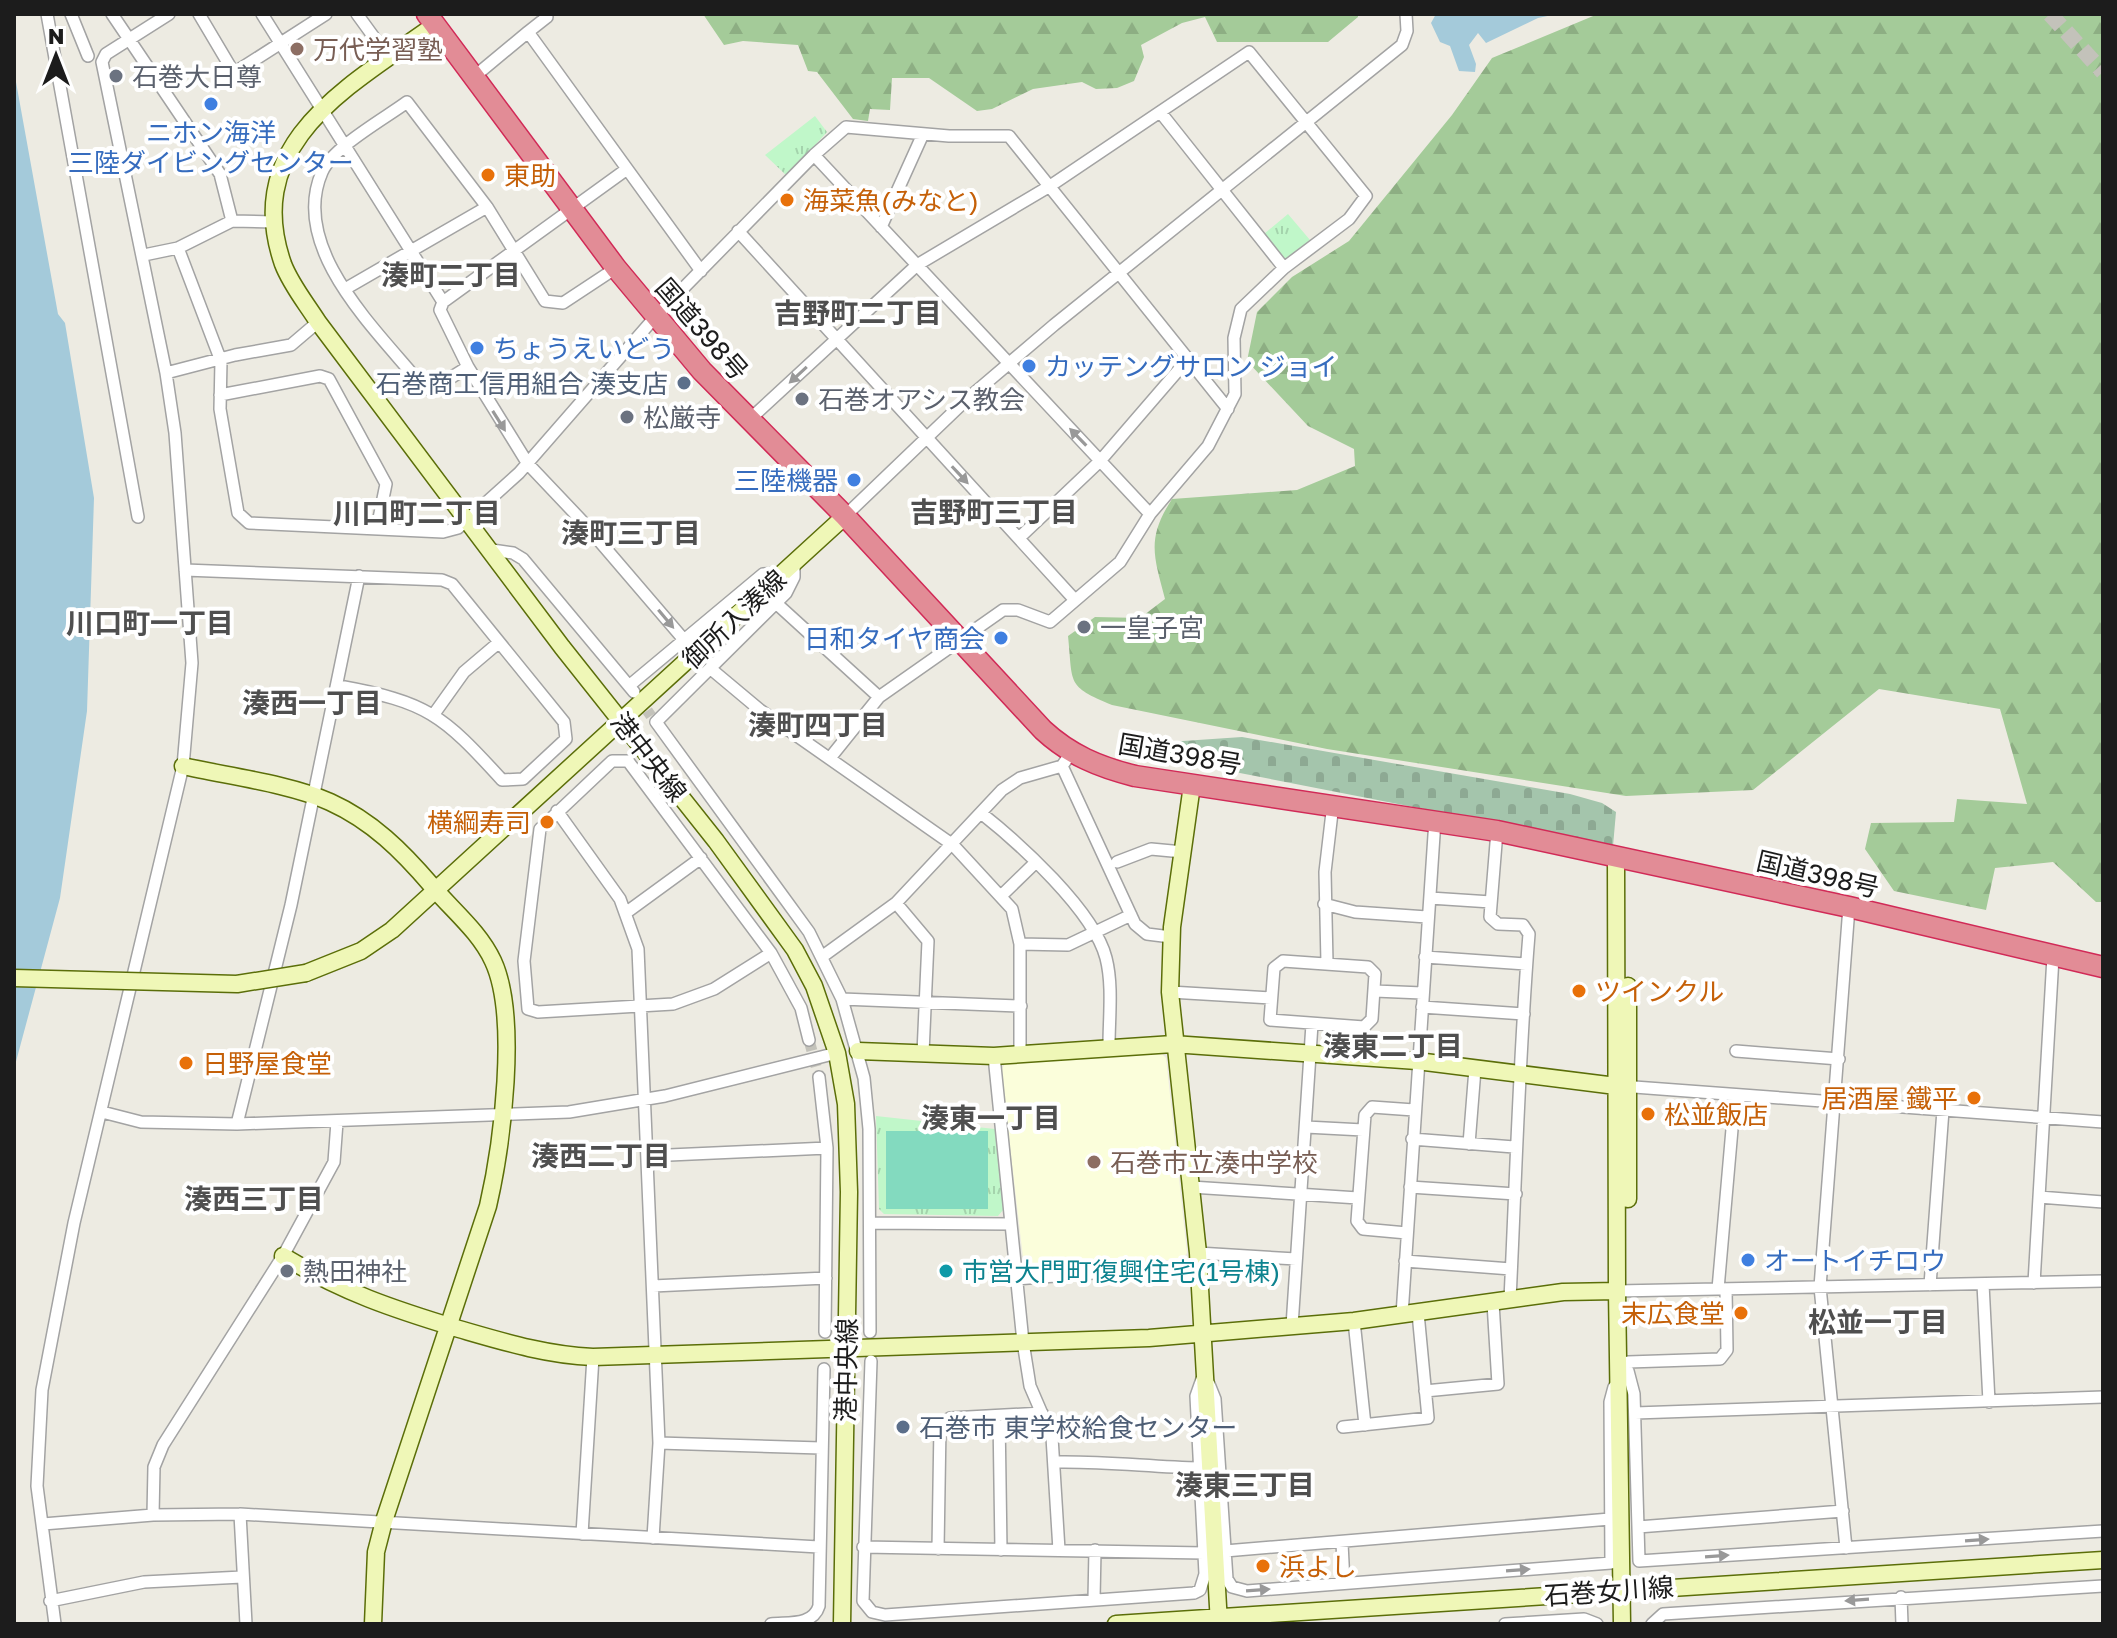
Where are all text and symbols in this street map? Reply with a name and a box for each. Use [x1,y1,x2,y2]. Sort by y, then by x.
north arrow [16,16,96,96]
text: N [48,22,64,49]
place label: 万代学習塾 [313,34,443,65]
marker: 万代学習塾 [288,40,306,58]
place label: 石巻大日尊 [132,61,262,92]
marker: 石巻大日尊 [107,67,125,85]
marker: ニホン海洋 三陸ダイビングセンター [202,95,220,113]
place label: ニホン海洋 三陸ダイビングセンター [68,117,354,178]
place label: 東助 [504,160,556,191]
marker: 東助 [479,166,497,184]
place label: 海菜魚(みなと) [803,185,979,216]
marker: 海菜魚(みなと) [778,191,796,209]
district label: 湊町二丁目 [381,258,521,291]
street label: 国道398号 [649,272,755,386]
district label: 吉野町二丁目 [774,296,942,329]
place label: ちょうえいどう [493,333,675,364]
marker: ちょうえいどう [468,339,486,357]
place label: カッテングサロン ジョイ [1045,351,1338,382]
marker: カッテングサロン ジョイ [1020,357,1038,375]
one-way arrow [789,365,808,383]
place label: 石巻商工信用組合 湊支店 [375,368,668,399]
marker: 石巻商工信用組合 湊支店 [675,374,693,392]
place label: 石巻オアシス教会 [818,384,1025,415]
marker: 石巻オアシス教会 [793,390,811,408]
place label: 松厳寺 [643,402,721,433]
marker: 松厳寺 [618,408,636,426]
one-way arrow [492,410,507,431]
one-way arrow [1069,428,1087,447]
place label: 三陸機器 [734,465,838,496]
one-way arrow [951,465,969,484]
marker: 三陸機器 [845,471,863,489]
district label: 吉野町三丁目 [910,495,1078,528]
district label: 川口町二丁目 [333,496,501,529]
district label: 湊町三丁目 [561,516,701,549]
street label: 御所入湊線 [676,563,792,675]
district label: 川口町一丁目 [66,606,234,639]
one-way arrow [657,609,674,629]
place label: 一皇子宮 [1100,612,1204,643]
marker: 一皇子宮 [1075,618,1093,636]
place label: 日和タイヤ商会 [804,623,985,654]
marker: 日和タイヤ商会 [992,629,1010,647]
district label: 湊西一丁目 [242,686,382,719]
street label: 港中央線 [605,706,693,808]
district label: 湊町四丁目 [748,708,888,741]
street label: 国道398号 [1116,728,1244,780]
place label: 横綱寿司 [427,807,531,838]
marker: 横綱寿司 [538,813,556,831]
street label: 国道398号 [1754,845,1882,903]
place label: ツインクル [1595,976,1724,1007]
marker: ツインクル [1570,982,1588,1000]
district label: 湊東二丁目 [1323,1029,1463,1062]
place label: 日野屋食堂 [202,1048,332,1079]
marker: 日野屋食堂 [177,1054,195,1072]
place label: 居酒屋 鐵平 [1821,1083,1958,1114]
marker: 居酒屋 鐵平 [1965,1089,1983,1107]
place label: 松並飯店 [1664,1099,1768,1130]
district label: 湊東一丁目 [921,1101,1061,1134]
marker: 松並飯店 [1639,1105,1657,1123]
district label: 湊西二丁目 [531,1139,671,1172]
place label: 石巻市立湊中学校 [1110,1147,1318,1178]
marker: 石巻市立湊中学校 [1085,1153,1103,1171]
district label: 湊西三丁目 [184,1182,324,1215]
place label: オートイチロウ [1764,1245,1946,1276]
marker: オートイチロウ [1739,1251,1757,1269]
place label: 熱田神社 [303,1256,407,1287]
place label: 市営大門町復興住宅(1号棟) [962,1256,1280,1287]
marker: 熱田神社 [278,1262,296,1280]
marker: 市営大門町復興住宅(1号棟) [937,1262,955,1280]
place label: 末広食堂 [1621,1298,1725,1329]
marker: 末広食堂 [1732,1304,1750,1322]
district label: 松並一丁目 [1808,1305,1948,1338]
street label: 港中央線 [830,1318,862,1422]
place label: 石巻市 東学校給食センター [919,1412,1238,1443]
marker: 石巻市 東学校給食センター [894,1418,912,1436]
district label: 湊東三丁目 [1175,1468,1315,1501]
one-way arrow [1965,1533,1990,1546]
one-way arrow [1705,1550,1730,1563]
place label: 浜よし [1279,1551,1357,1582]
marker: 浜よし [1254,1557,1272,1575]
one-way arrow [1506,1563,1531,1576]
street label: 石巻女川線 [1543,1571,1675,1611]
one-way arrow [1246,1583,1271,1596]
one-way arrow [1844,1594,1869,1607]

